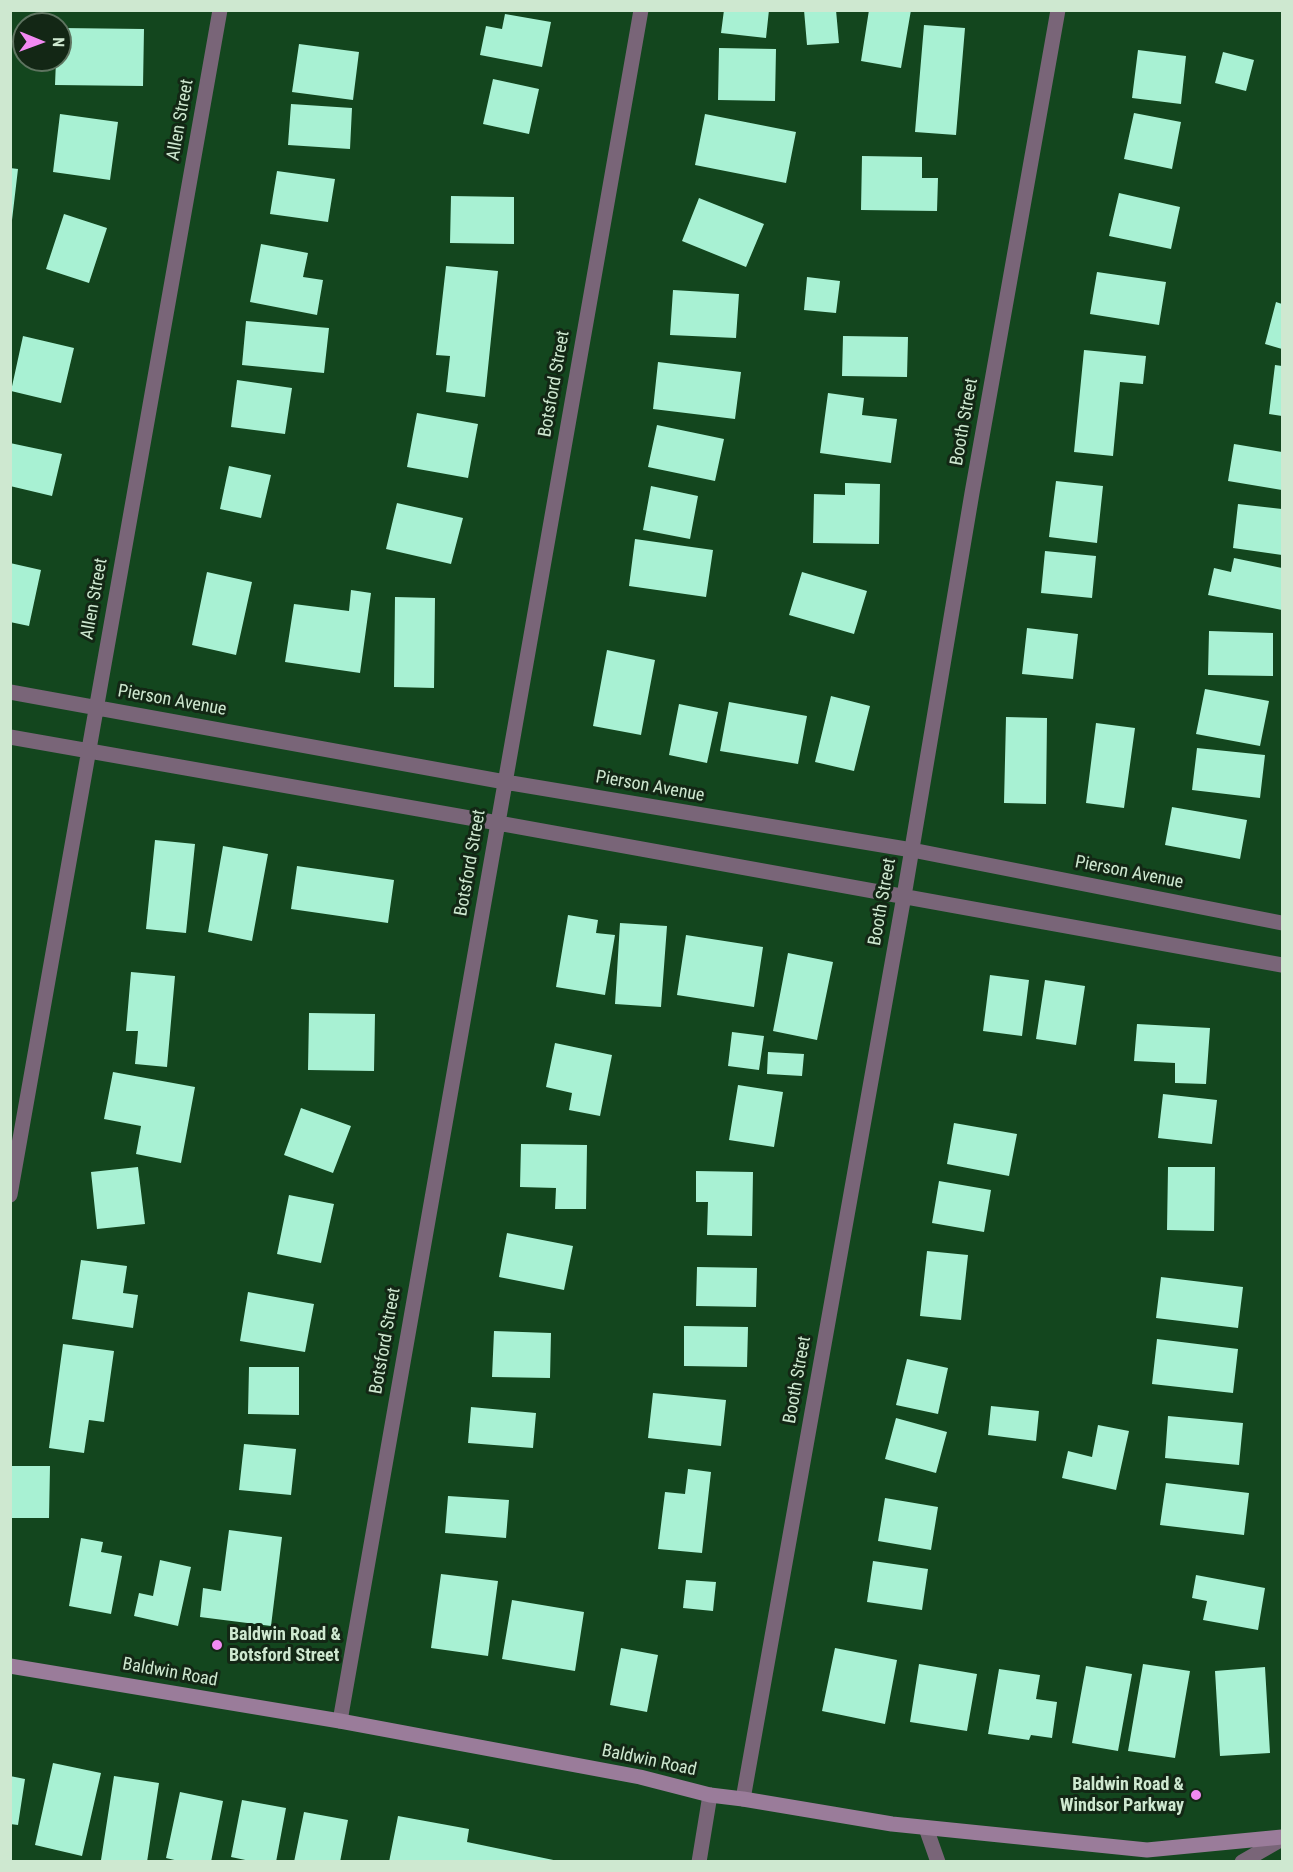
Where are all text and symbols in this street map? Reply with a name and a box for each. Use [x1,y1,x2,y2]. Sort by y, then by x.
north arrow [12,12,72,72]
text: N [49,37,68,47]
street label: Allen Street [163,78,199,162]
street label: Botsford Street [535,329,575,439]
street label: Booth Street [947,377,983,467]
street label: Allen Street [77,557,113,641]
street label: Pierson Avenue [116,681,228,721]
street label: Pierson Avenue [594,767,706,807]
street label: Botsford Street [451,808,491,918]
street label: Pierson Avenue [1073,852,1185,894]
street label: Booth Street [865,857,901,947]
street label: Botsford Street [366,1286,406,1396]
street label: Booth Street [780,1335,816,1425]
place label: Baldwin Road & Botsford Street [229,1624,341,1666]
marker: Baldwin Road & Botsford Street [210,1638,224,1652]
street label: Baldwin Road [121,1654,219,1692]
street label: Baldwin Road [600,1740,698,1782]
place label: Baldwin Road & Windsor Parkway [1060,1774,1184,1816]
marker: Baldwin Road & Windsor Parkway [1189,1788,1203,1802]

